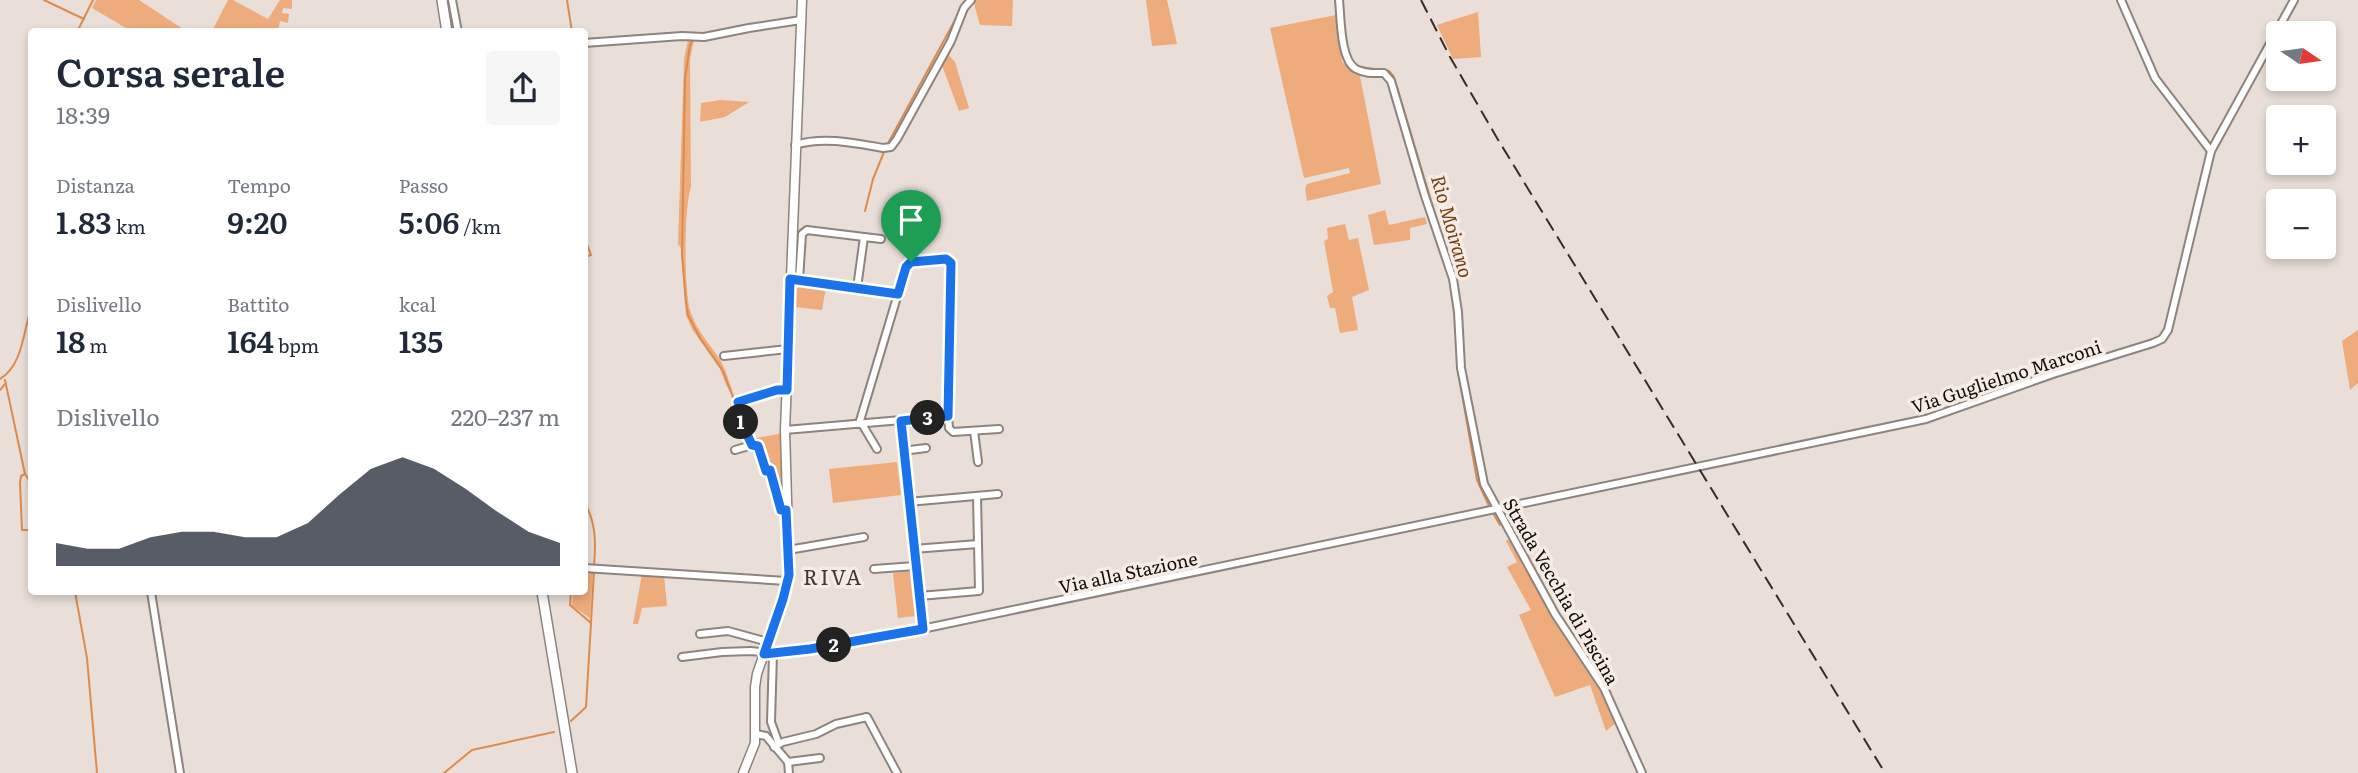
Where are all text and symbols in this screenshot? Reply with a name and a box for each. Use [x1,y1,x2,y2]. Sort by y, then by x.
north arrow [2266,21,2336,91]
map controls [2266,21,2336,259]
text: Corsa serale [56,42,285,99]
button: share [486,51,560,125]
text: 18:39 [56,97,110,131]
button: + [2266,105,2336,175]
text: Distanza [56,171,135,199]
text: Tempo [227,171,291,199]
text: Passo [399,171,448,199]
water label: Rio Moirano [1425,171,1481,281]
button: − [2266,189,2336,259]
pin [881,190,941,262]
text: 1.83 [56,199,112,243]
text: 9:20 [227,199,287,243]
text: 5:06 [399,199,459,243]
icon: arrive [892,201,930,239]
text: km [112,212,146,240]
text: /km [459,212,501,240]
text: Dislivello [56,290,142,318]
text: Battito [227,290,289,318]
text: kcal [399,290,436,318]
text: 18 [56,318,86,362]
text: 164 [227,318,274,362]
text: 135 [399,318,443,362]
text: m [86,331,108,359]
text: bpm [274,331,319,359]
street label: Via Guglielmo Marconi [1907,333,2105,419]
text: Dislivello [56,399,160,433]
text: 220–237 m [451,399,560,433]
pin: 3 [911,400,946,436]
text: 3 [922,403,933,431]
pin: 1 [724,404,758,440]
text: 1 [737,407,744,435]
street label: Strada Vecchia di Piscina [1497,492,1627,690]
street label: Via alla Stazione [1056,544,1200,600]
district label: RIVA [803,560,863,591]
pin: 2 [816,628,852,662]
text: 2 [828,630,839,658]

